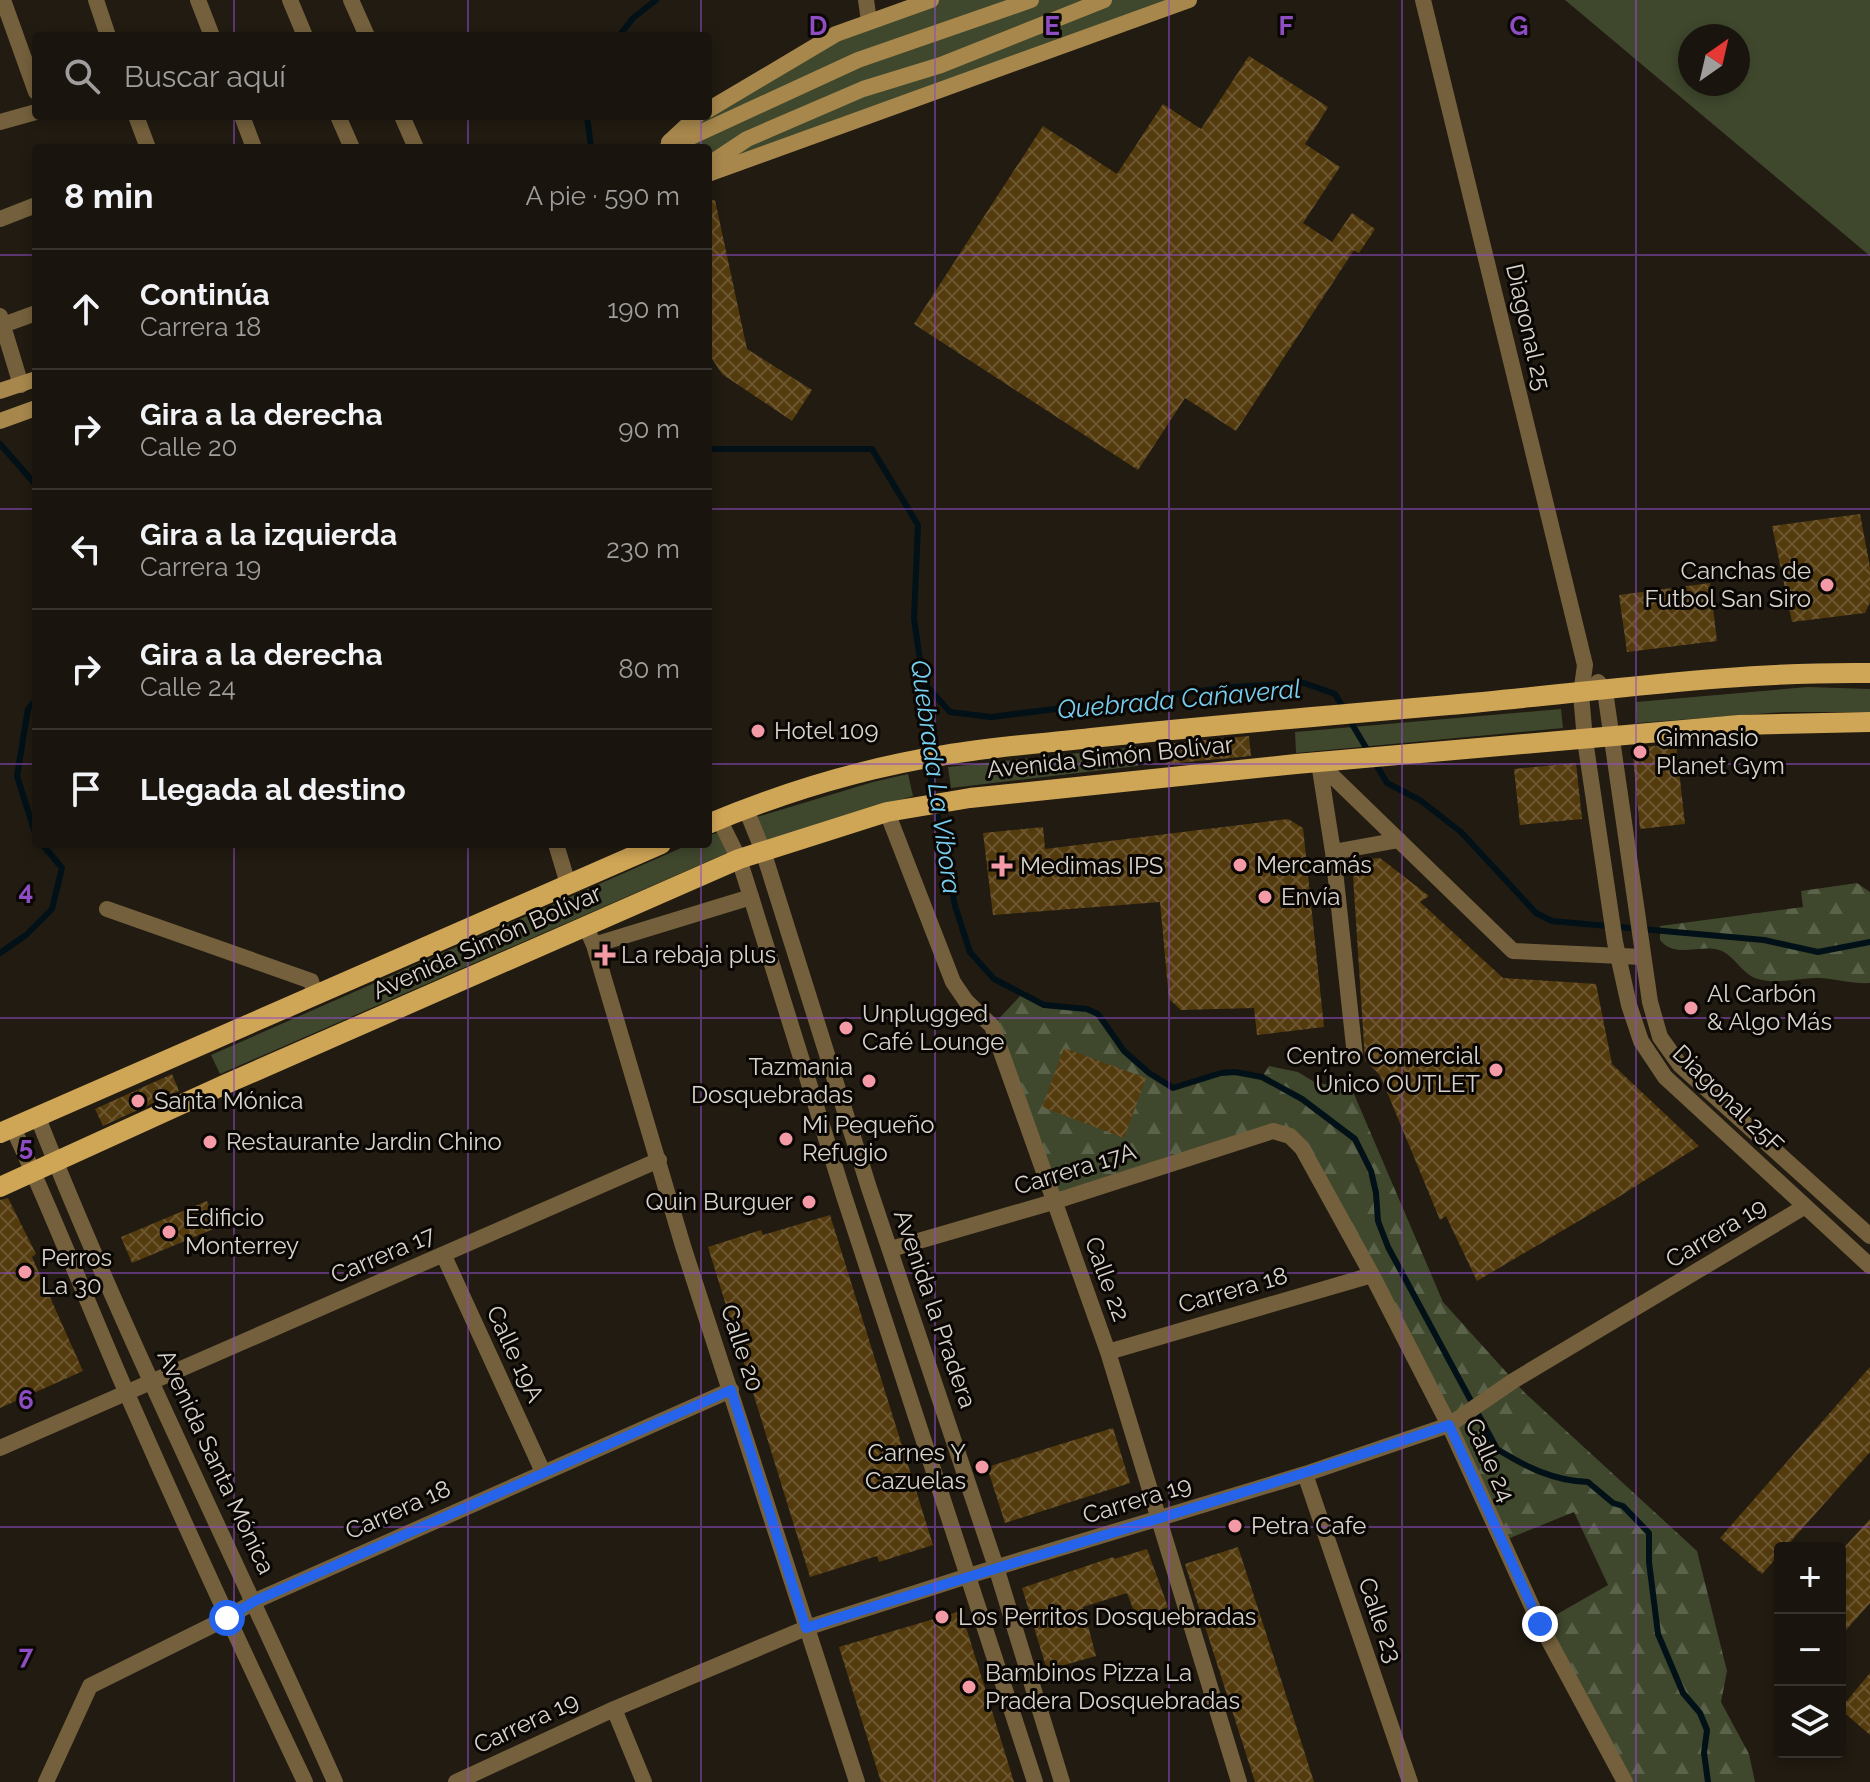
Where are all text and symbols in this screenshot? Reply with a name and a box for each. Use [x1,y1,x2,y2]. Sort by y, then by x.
text: D [809,11,827,41]
text: E [1044,11,1060,41]
text: F [1279,11,1294,41]
text: G [1510,11,1528,41]
north arrow [1678,24,1750,96]
search box [32,32,712,120]
icon: search [60,54,104,98]
text: Buscar aquí [124,59,286,94]
text: 8 min [64,176,154,216]
text: A pie · 590 m [526,181,680,211]
street label: Diagonal 25 [1500,261,1557,393]
text: Continúa [140,277,270,312]
icon: ahead [64,287,108,331]
text: 190 m [607,294,680,324]
text: Carrera 18 [140,312,262,342]
text: Gira a la derecha [140,397,383,432]
icon: right [64,407,108,451]
text: 90 m [618,414,680,444]
text: Calle 20 [140,432,238,462]
text: Gira a la izquierda [140,517,397,552]
icon: left [64,527,108,571]
text: 230 m [606,534,680,564]
text: Carrera 19 [140,552,261,582]
place label: Canchas de Futbol San Siro [1644,556,1811,613]
marker: Canchas de Futbol San Siro [1818,576,1836,594]
text: Gira a la derecha [140,637,383,672]
icon: right [64,647,108,691]
text: 80 m [618,654,680,684]
water label: Quebrada La Vibora [905,658,967,896]
text: Calle 24 [140,672,236,702]
water label: Quebrada Cañaveral [1056,673,1302,725]
place label: Hotel 109 [774,716,878,745]
marker: Hotel 109 [749,722,767,740]
place label: Gimnasio Planet Gym [1656,723,1785,780]
street label: Avenida Simón Bolívar [985,729,1235,784]
marker: Gimnasio Planet Gym [1631,743,1649,761]
icon: arrive [64,767,108,811]
text: Llegada al destino [140,772,406,807]
place label: Mercamás [1256,850,1372,879]
place label: Medimas IPS [1020,851,1163,880]
marker: Medimas IPS [991,855,1013,877]
marker: Mercamás [1231,856,1249,874]
text: 4 [19,876,33,906]
street label: Avenida Simón Bolívar [368,878,606,1005]
place label: Envía [1281,882,1340,911]
marker: Envía [1256,888,1274,906]
place label: La rebaja plus [621,940,776,969]
marker: La rebaja plus [596,946,614,964]
place label: Al Carbón & Algo Más [1707,979,1832,1036]
place label: Unplugged Café Lounge [862,999,1004,1056]
marker: Al Carbón & Algo Más [1682,999,1700,1017]
marker: Unplugged Café Lounge [837,1019,855,1037]
street label: Diagonal 25F [1667,1038,1790,1159]
place label: Centro Comercial Único OUTLET [1286,1041,1480,1098]
place label: Tazmania Dosquebradas [691,1052,853,1109]
marker: Centro Comercial Único OUTLET [1487,1061,1505,1079]
marker: Tazmania Dosquebradas [860,1072,878,1090]
place label: Santa Mónica [154,1086,303,1115]
marker: Santa Mónica [129,1092,147,1110]
place label: Mi Pequeño Refugio [802,1110,935,1167]
place label: Restaurante Jardin Chino [226,1127,502,1156]
marker: Mi Pequeño Refugio [777,1130,795,1148]
text: 5 [19,1131,33,1161]
marker: Restaurante Jardin Chino [201,1133,219,1151]
street label: Carrera 17A [1010,1136,1139,1201]
place label: Quin Burguer [645,1187,794,1216]
street label: Carrera 19 [1660,1191,1771,1274]
marker: Quin Burguer [800,1193,818,1211]
place label: Edificio Monterrey [185,1203,299,1260]
street label: Avenida la Pradera [888,1206,983,1412]
street label: Carrera 17 [326,1220,440,1290]
marker: Edificio Monterrey [160,1223,178,1241]
street label: Calle 22 [1079,1233,1136,1325]
place label: Perros La 30 [41,1243,112,1300]
street label: Carrera 18 [1175,1260,1291,1319]
marker: Perros La 30 [16,1263,34,1281]
street label: Calle 19A [480,1301,550,1407]
street label: Calle 20 [715,1301,770,1395]
street label: Avenida Santa Mónica [152,1345,281,1579]
text: 6 [18,1385,34,1415]
street label: Calle 24 [1459,1414,1522,1506]
place label: Carnes Y Cazuelas [865,1438,966,1495]
marker: Carnes Y Cazuelas [973,1458,991,1476]
street label: Carrera 19 [1079,1469,1195,1530]
street label: Carrera 18 [341,1473,455,1546]
place label: Petra Cafe [1251,1511,1366,1540]
marker: Petra Cafe [1226,1517,1244,1535]
map controls [1774,1542,1846,1758]
button: + [1774,1542,1846,1614]
street label: Calle 23 [1352,1573,1409,1666]
route start [209,1600,245,1636]
place label: Los Perritos Dosquebradas [958,1602,1256,1631]
route end [1522,1606,1558,1642]
marker: Los Perritos Dosquebradas [933,1608,951,1626]
button: − [1774,1614,1846,1686]
text: 7 [19,1640,34,1670]
place label: Bambinos Pizza La Pradera Dosquebradas [985,1658,1240,1715]
marker: Bambinos Pizza La Pradera Dosquebradas [960,1678,978,1696]
street label: Carrera 19 [469,1686,583,1759]
button: layers [1774,1686,1846,1758]

